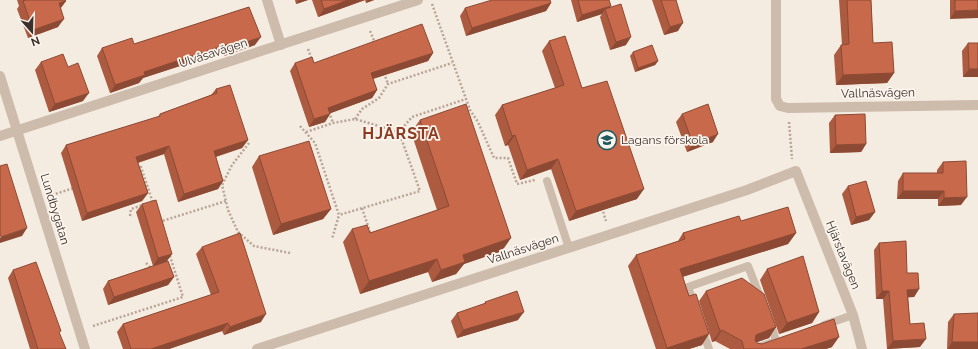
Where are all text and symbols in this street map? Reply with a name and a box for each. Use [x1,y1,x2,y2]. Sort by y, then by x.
north arrow [12,12,52,52]
text: N [29,33,41,48]
street label: Ulvåsavägen [177,35,249,71]
street label: Vallnäsvägen [841,85,915,101]
district label: HJÄRSTA [362,123,440,143]
school or university icon: Lagans förskola [596,129,618,151]
place label: Lagans förskola [621,133,708,147]
street label: Lundbygatan [38,172,72,246]
street label: Hjärstavägen [823,219,863,291]
street label: Vallnäsvägen [486,231,560,267]

